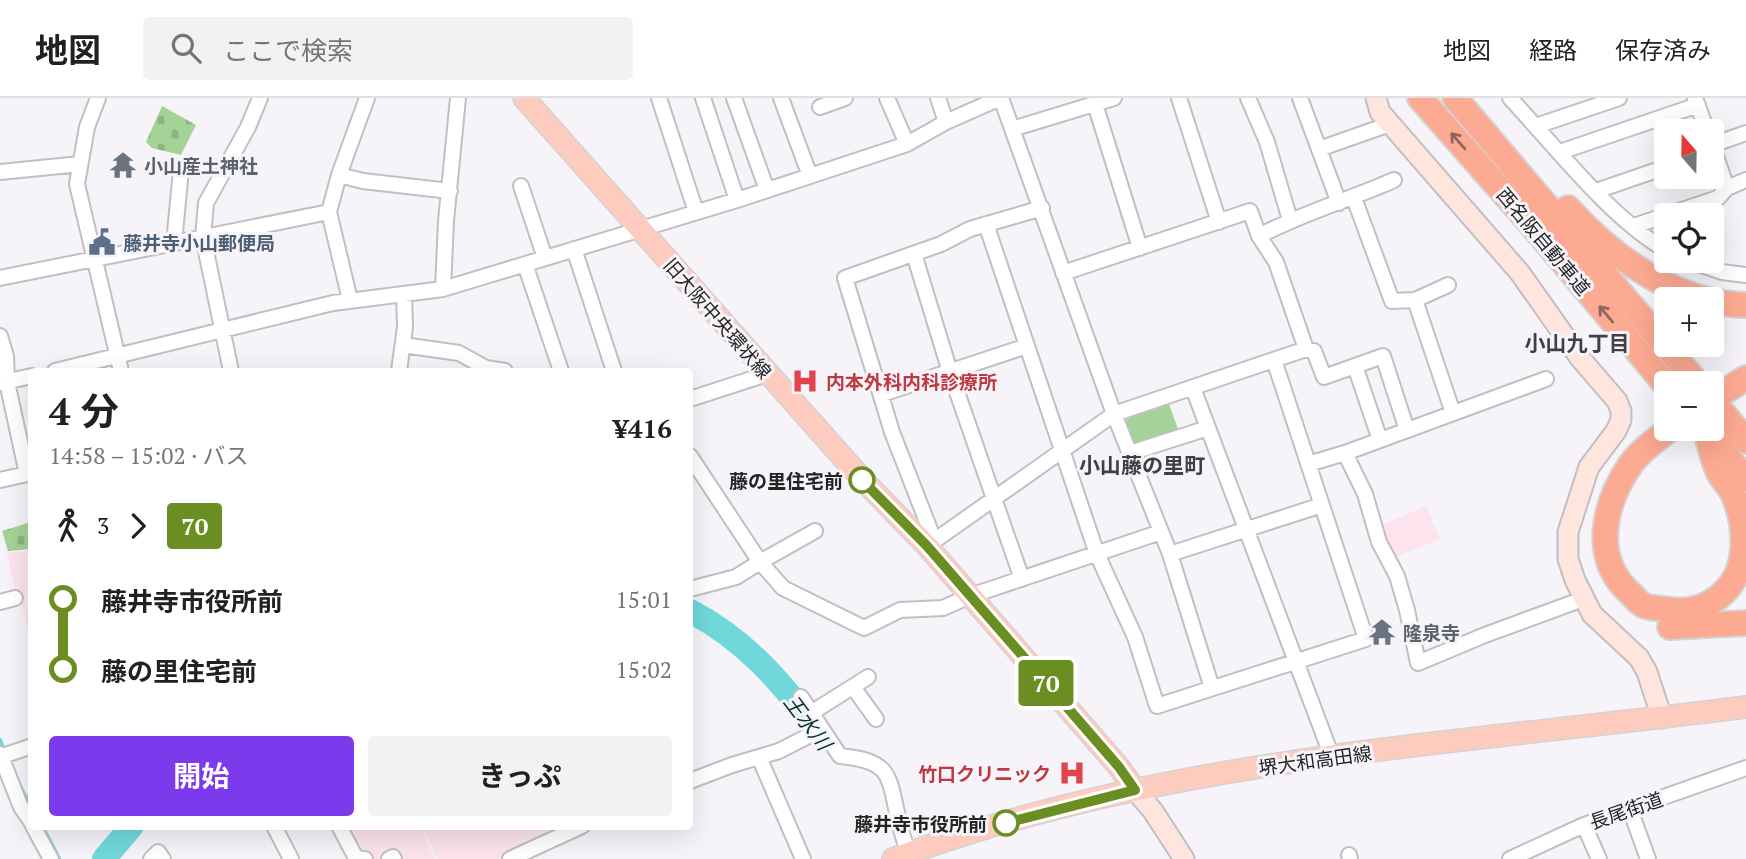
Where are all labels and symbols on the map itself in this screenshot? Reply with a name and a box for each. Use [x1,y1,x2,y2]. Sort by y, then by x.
north arrow [1654,119,1724,189]
one-way arrow [1450,133,1467,150]
temple icon: 小山産土神社 [108,150,138,180]
place label: 小山産土神社 [144,153,258,178]
street label: 西名阪自動車道 [1492,182,1596,300]
public building icon: 藤井寺小山郵便局 [87,227,117,257]
place label: 藤井寺小山郵便局 [123,230,275,255]
street label: 旧大阪中央環状線 [659,252,777,384]
one-way arrow [1598,306,1614,324]
district label: 小山九丁目 [1525,329,1630,357]
hospital icon: 内本外科内科診療所 [790,366,820,396]
place label: 内本外科内科診療所 [826,369,997,394]
district label: 小山藤の里町 [1079,451,1205,479]
marker: 藤の里住宅前 [849,467,875,493]
place label: 藤の里住宅前 [729,468,843,493]
temple icon: 隆泉寺 [1367,617,1397,647]
place label: 隆泉寺 [1403,620,1460,645]
line badge: 70 [1014,660,1078,706]
water label: 王水川 [778,688,839,757]
street label: 堺大和高田線 [1257,740,1373,780]
hospital icon: 竹口クリニック [1057,758,1087,788]
place label: 竹口クリニック [918,761,1051,786]
street label: 長尾街道 [1586,786,1666,834]
marker: 藤井寺市役所前 [993,810,1019,836]
place label: 藤井寺市役所前 [854,811,987,836]

